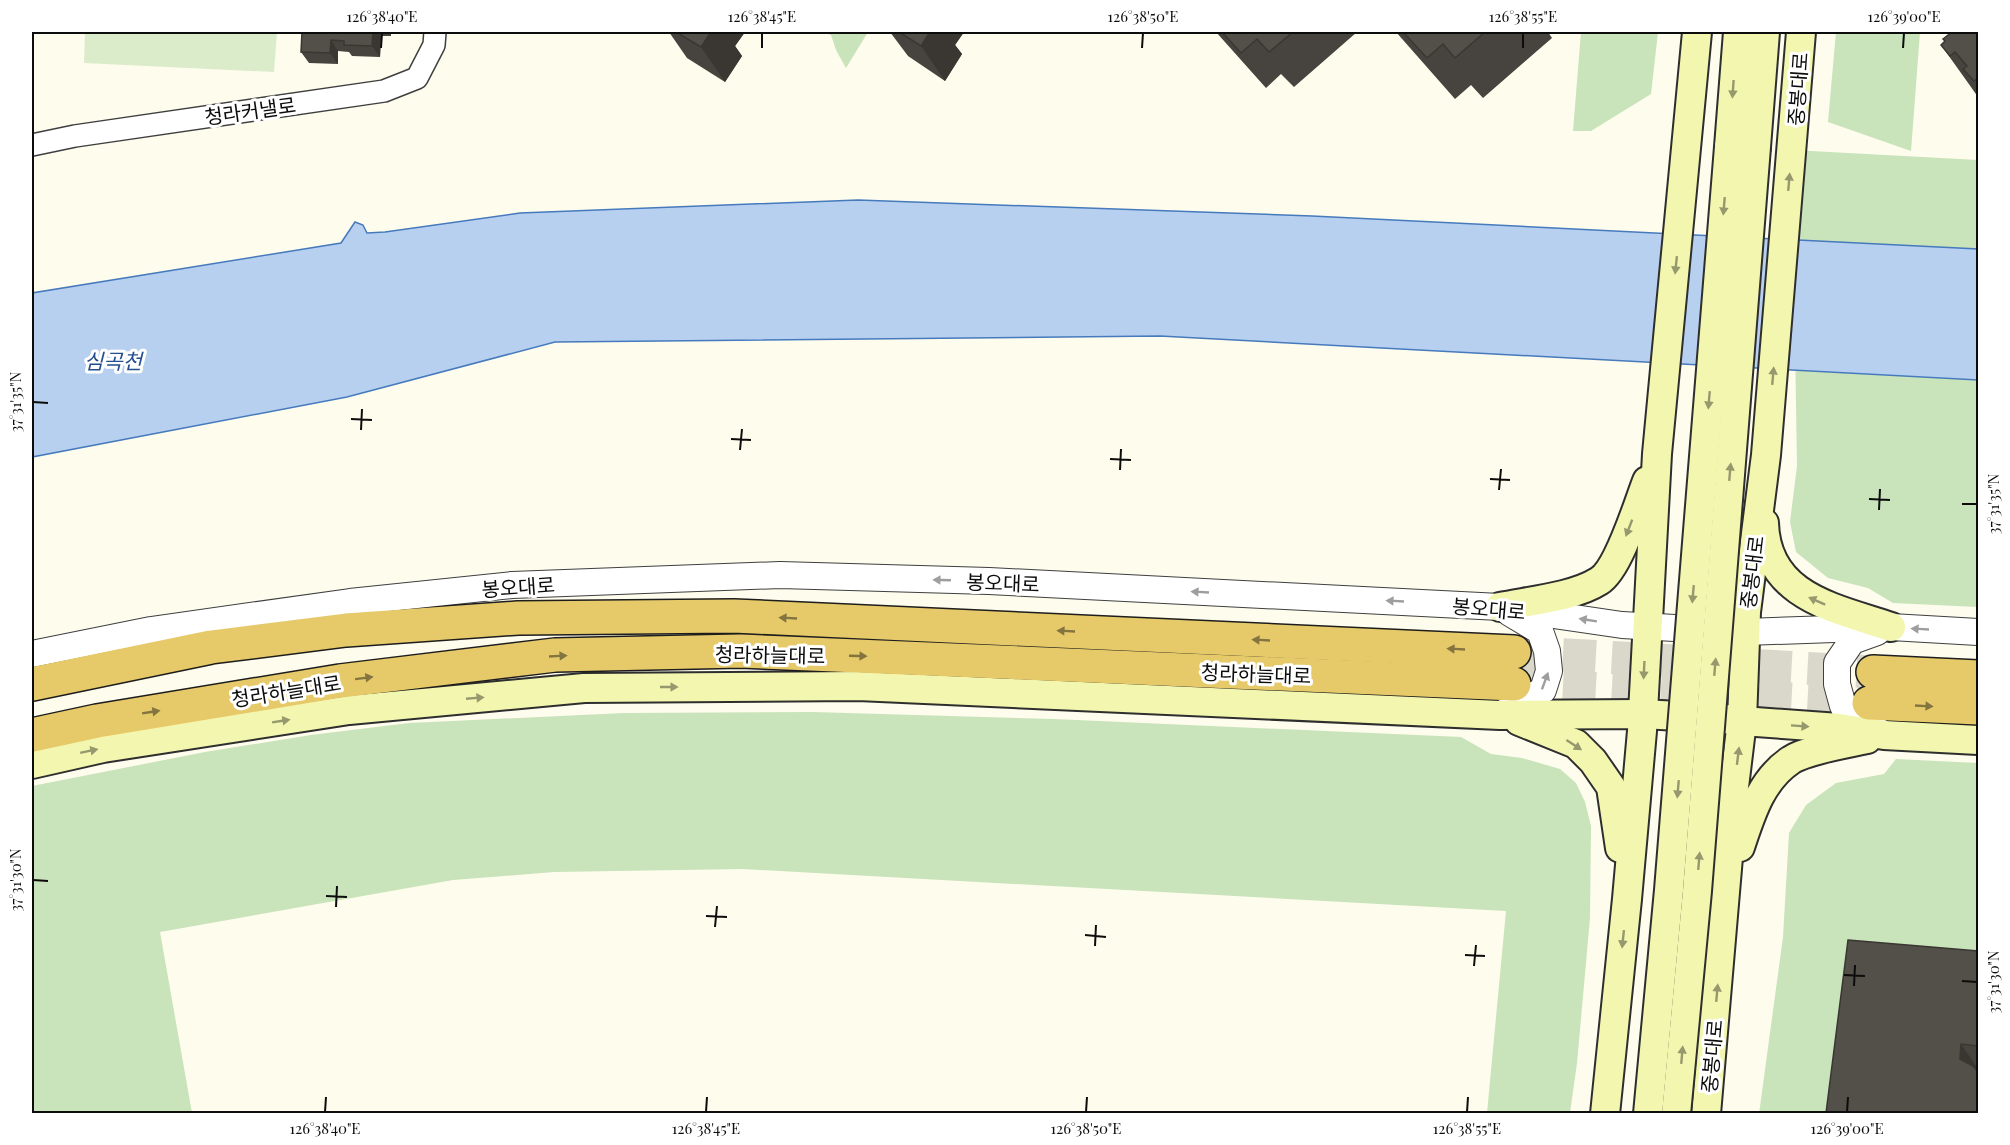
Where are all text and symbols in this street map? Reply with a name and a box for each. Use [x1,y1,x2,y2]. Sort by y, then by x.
text: 126°38'40"E [347,6,418,26]
text: 126°38'45"E [728,6,796,26]
text: 126°38'50"E [1108,6,1178,26]
text: 126°38'55"E [1489,6,1557,26]
text: 126°39'00"E [1867,6,1941,26]
street label: 중봉대로 [1781,51,1813,127]
one-way arrow [1728,80,1738,99]
street label: 청라커낼로 [203,90,297,130]
one-way arrow [1784,172,1794,191]
one-way arrow [1719,196,1729,215]
one-way arrow [1671,256,1681,275]
water label: 심곡천 [84,346,145,374]
one-way arrow [1768,366,1778,385]
text: 37°31'35"N [5,371,25,432]
one-way arrow [1704,391,1713,410]
one-way arrow [1725,463,1735,482]
text: 37°31'35"N [1983,473,2003,534]
one-way arrow [1624,519,1633,537]
street label: 중봉대로 [1733,534,1769,610]
street label: 봉오대로 [966,567,1040,597]
street label: 봉오대로 [480,570,556,602]
one-way arrow [933,575,952,585]
one-way arrow [1688,585,1698,604]
one-way arrow [1190,587,1209,596]
street label: 봉오대로 [1451,591,1527,625]
one-way arrow [1807,596,1825,606]
one-way arrow [1385,597,1404,606]
one-way arrow [778,614,797,623]
one-way arrow [1579,615,1598,624]
one-way arrow [1911,624,1930,634]
one-way arrow [1057,627,1076,636]
one-way arrow [1252,636,1271,645]
street label: 청라하늘대로 [715,640,825,668]
one-way arrow [1447,645,1466,654]
one-way arrow [548,651,567,660]
one-way arrow [848,652,867,661]
one-way arrow [1710,657,1719,676]
street label: 청라하늘대로 [1200,658,1312,688]
one-way arrow [1640,661,1649,680]
street label: 청라하늘대로 [229,668,343,712]
one-way arrow [1541,672,1551,690]
one-way arrow [355,673,374,683]
one-way arrow [660,682,679,692]
one-way arrow [465,693,484,703]
one-way arrow [1914,701,1933,710]
one-way arrow [142,707,161,716]
one-way arrow [272,716,291,725]
one-way arrow [1791,721,1810,730]
one-way arrow [1565,739,1582,750]
one-way arrow [79,746,98,756]
one-way arrow [1733,747,1743,766]
one-way arrow [1673,779,1682,798]
text: 37°31'30"N [5,848,25,912]
one-way arrow [1694,851,1704,870]
one-way arrow [1618,930,1628,949]
text: 37°31'30"N [1983,950,2003,1014]
one-way arrow [1712,983,1722,1002]
street label: 중봉대로 [1694,1018,1728,1094]
one-way arrow [1677,1046,1687,1065]
text: 126°38'40"E [290,1118,361,1138]
text: 126°38'45"E [672,1118,740,1138]
text: 126°38'50"E [1051,1118,1121,1138]
text: 126°38'55"E [1433,1118,1501,1138]
text: 126°39'00"E [1810,1118,1884,1138]

